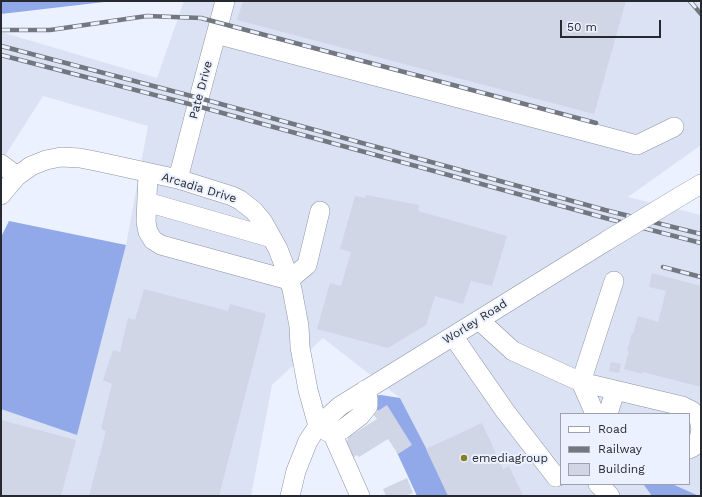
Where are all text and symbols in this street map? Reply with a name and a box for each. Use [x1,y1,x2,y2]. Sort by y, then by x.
scale bar [562,12,663,38]
text: 50 m [567,20,597,34]
street label: Pate Drive [186,59,216,121]
street label: Arcadia Drive [160,170,238,206]
street label: Worley Road [440,297,510,347]
legend [560,413,690,485]
text: Road [598,422,627,436]
text: Railway [598,442,642,456]
place label: emediagroup [472,451,548,465]
marker: emediagroup [459,453,469,463]
text: Building [598,462,645,476]

